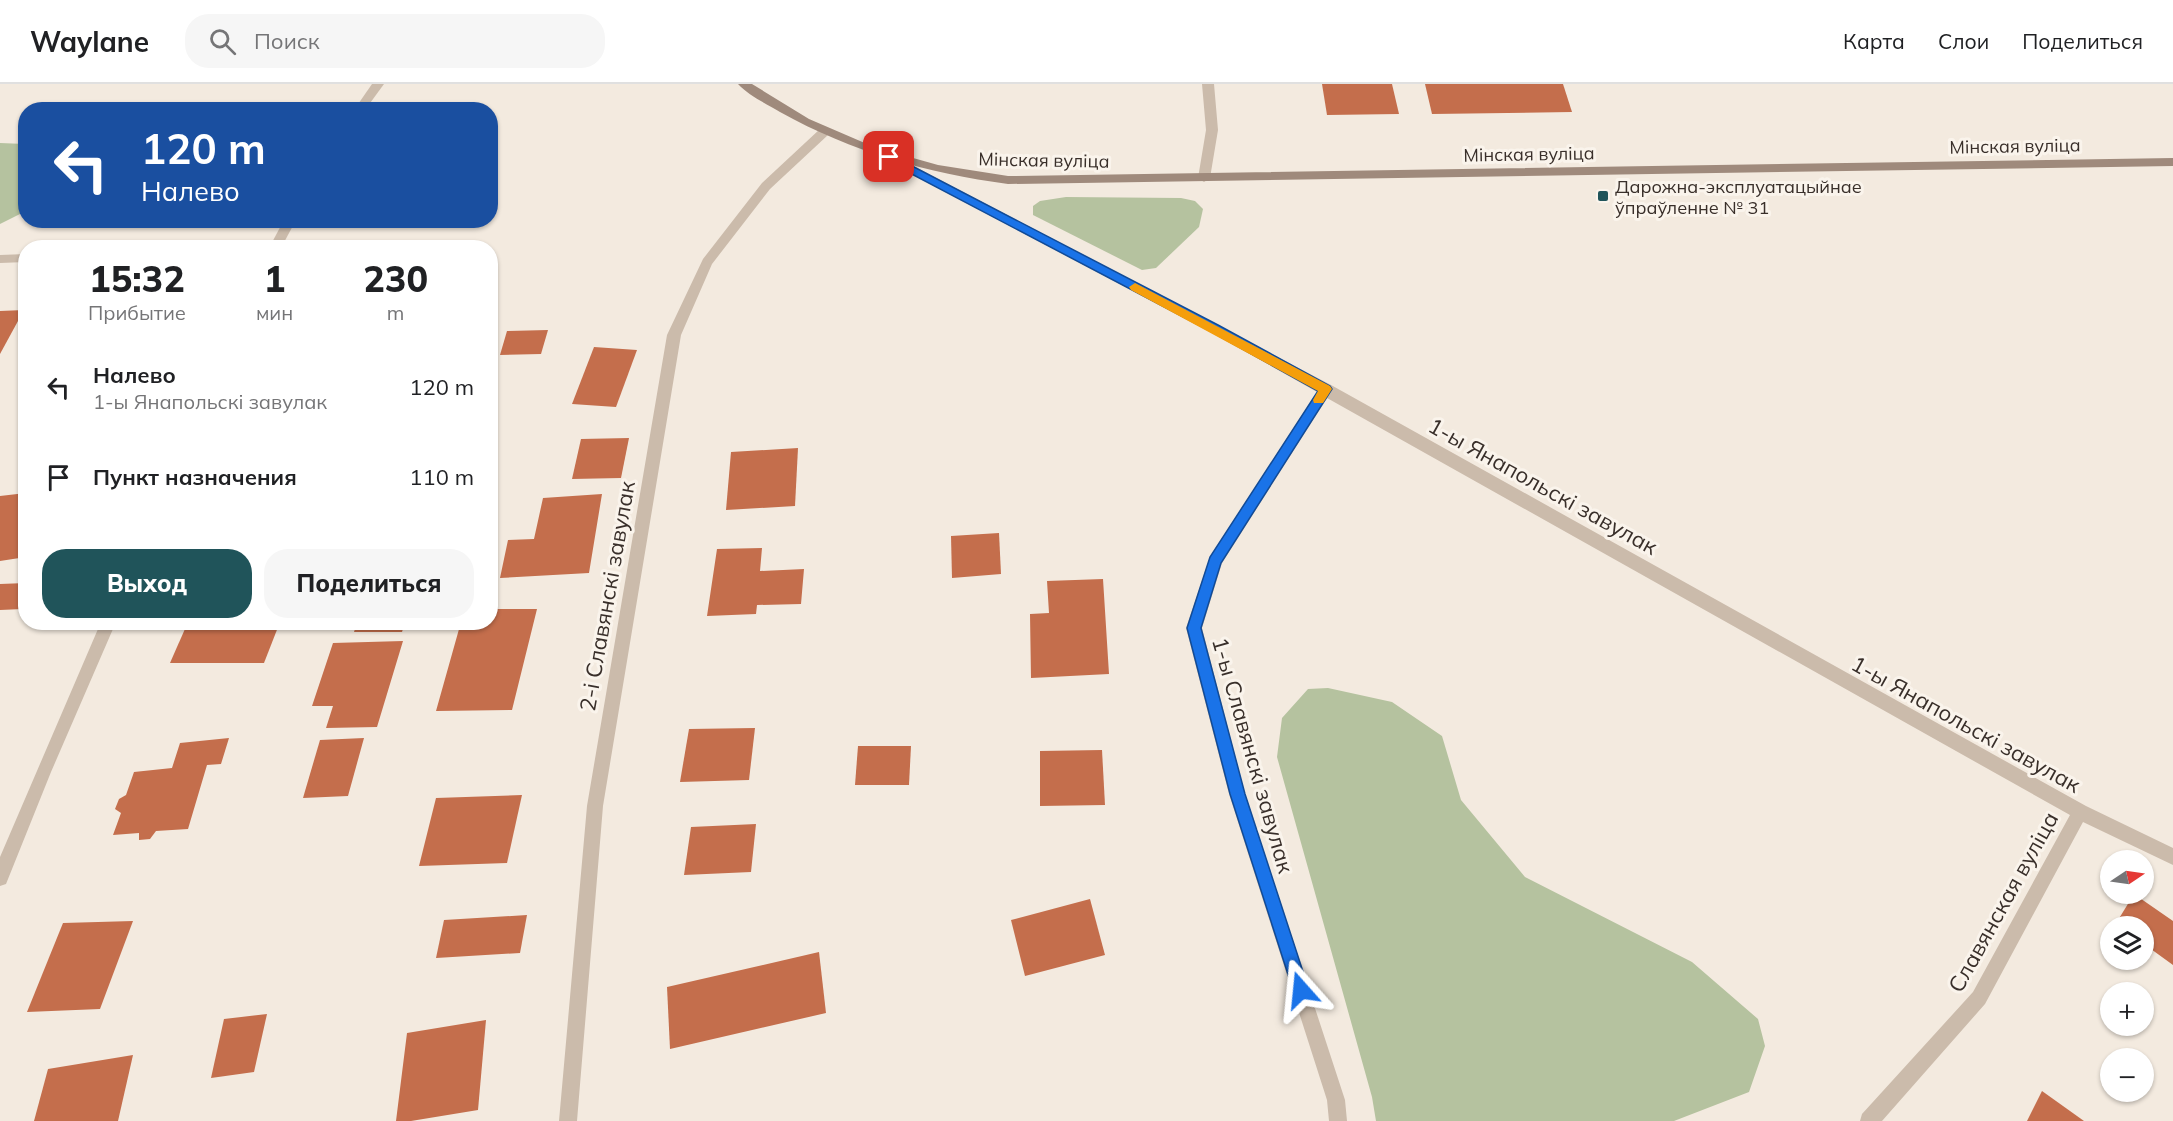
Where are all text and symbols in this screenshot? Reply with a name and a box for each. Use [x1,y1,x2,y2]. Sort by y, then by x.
search box [185,14,605,68]
text: Waylane [30,24,149,59]
icon: search [206,25,239,58]
text: Поиск [254,27,320,55]
text: Карта [1843,28,1905,54]
text: Слои [1938,28,1989,54]
text: Поделиться [2022,28,2143,54]
text: 120 m [141,122,266,175]
icon: left [42,126,120,204]
pin [863,131,914,182]
street label: Мінская вуліца [1949,133,2081,159]
icon: arrive [872,140,905,173]
street label: Мінская вуліца [1463,141,1595,167]
street label: Мінская вуліца [978,147,1110,173]
text: Налево [141,174,240,208]
place label: Дарожна-эксплуатацыйнае ўпраўленне № 31 [1615,175,1862,219]
marker: Дарожна-эксплуатацыйнае ўпраўленне № 31 [1596,189,1610,203]
text: 15:32 [89,256,185,301]
text: 1 [264,256,285,301]
text: 230 [363,256,428,301]
text: Прибытие [88,300,186,325]
text: мин [256,300,293,325]
text: m [387,300,404,325]
text: Налево [93,361,176,389]
icon: left [42,371,75,404]
text: 120 m [409,373,474,401]
text: 1-ы Янапольскі завулак [93,389,327,414]
street label: 1-ы Янапольскі завулак [1424,411,1663,561]
icon: arrive [42,461,75,494]
text: Пункт назначения [93,463,297,491]
text: 110 m [409,463,474,491]
street label: 2-і Славянскі завулак [573,479,641,713]
button: Выход [42,549,252,618]
button: Поделиться [264,549,474,618]
street label: 1-ы Славянскі завулак [1206,634,1300,876]
street label: 1-ы Янапольскі завулак [1847,649,2086,799]
street label: Славянская вуліца [1942,807,2064,997]
north arrow [2100,850,2154,904]
map controls [2100,850,2154,1102]
button: layers [2100,916,2154,970]
position arrow [1269,958,1333,1022]
button: + [2100,982,2154,1036]
button: − [2100,1048,2154,1102]

